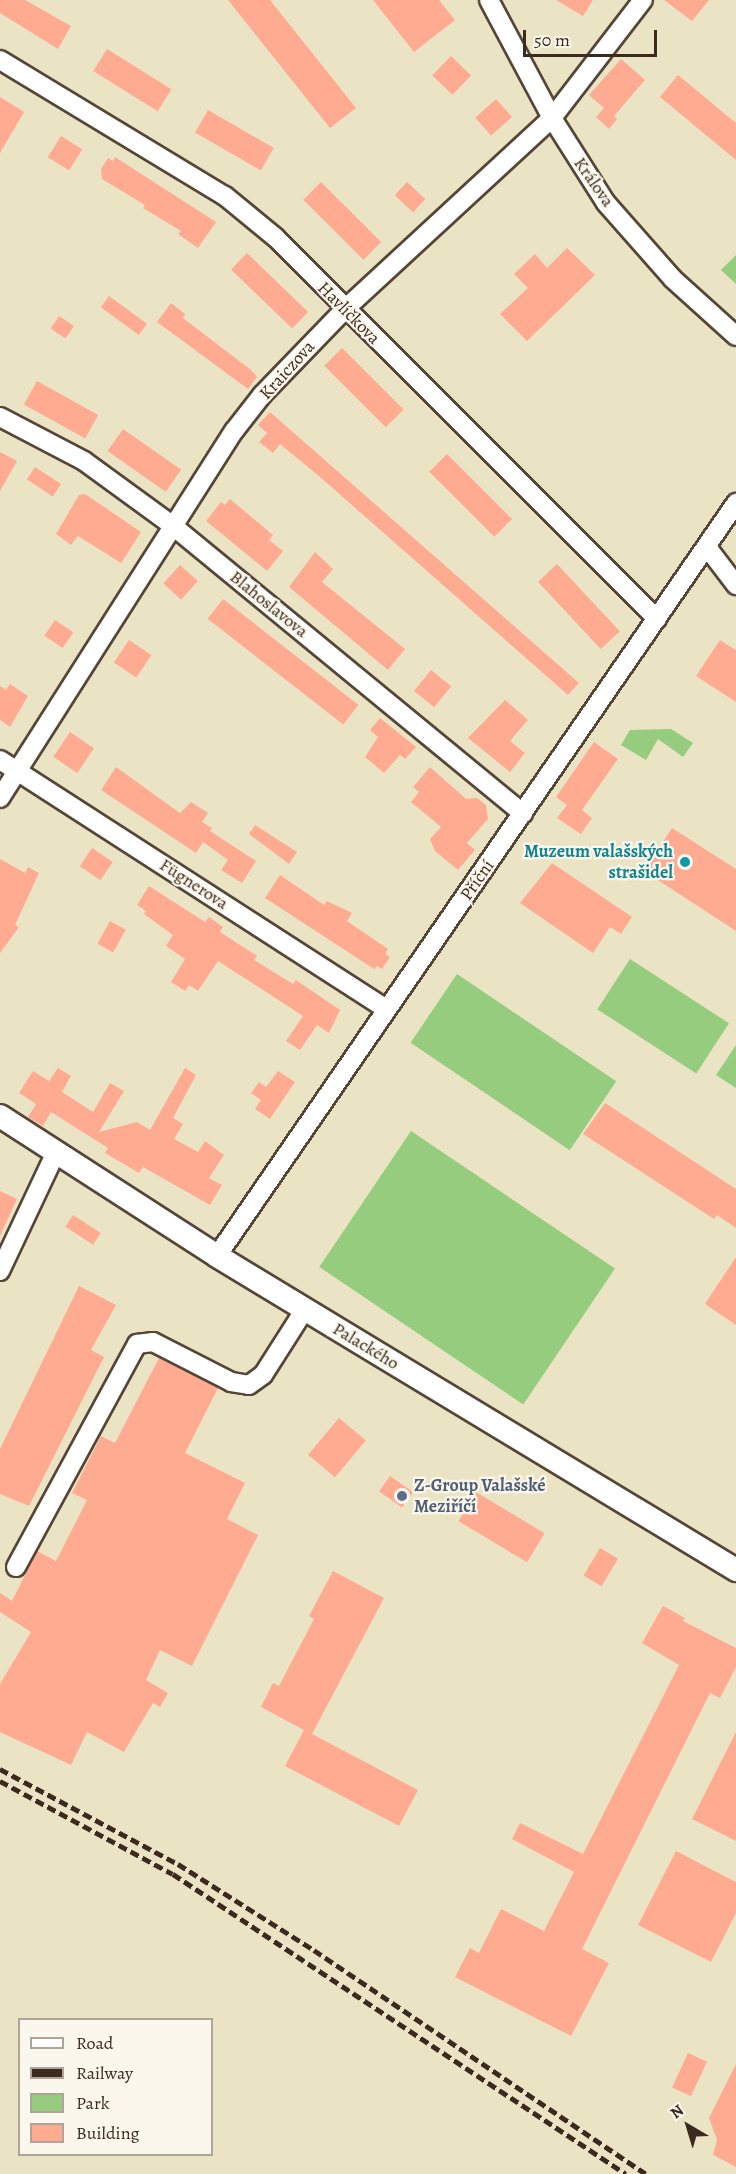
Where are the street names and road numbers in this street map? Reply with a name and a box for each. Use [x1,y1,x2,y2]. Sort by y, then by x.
street label: Králova [569,153,619,211]
street label: Havlíčkova [313,277,385,349]
street label: Kraiczova [255,336,319,404]
street label: Blahoslavova [226,566,312,642]
street label: Fügnerova [156,854,232,914]
street label: Příční [455,856,499,904]
street label: Palackého [329,1318,403,1374]

